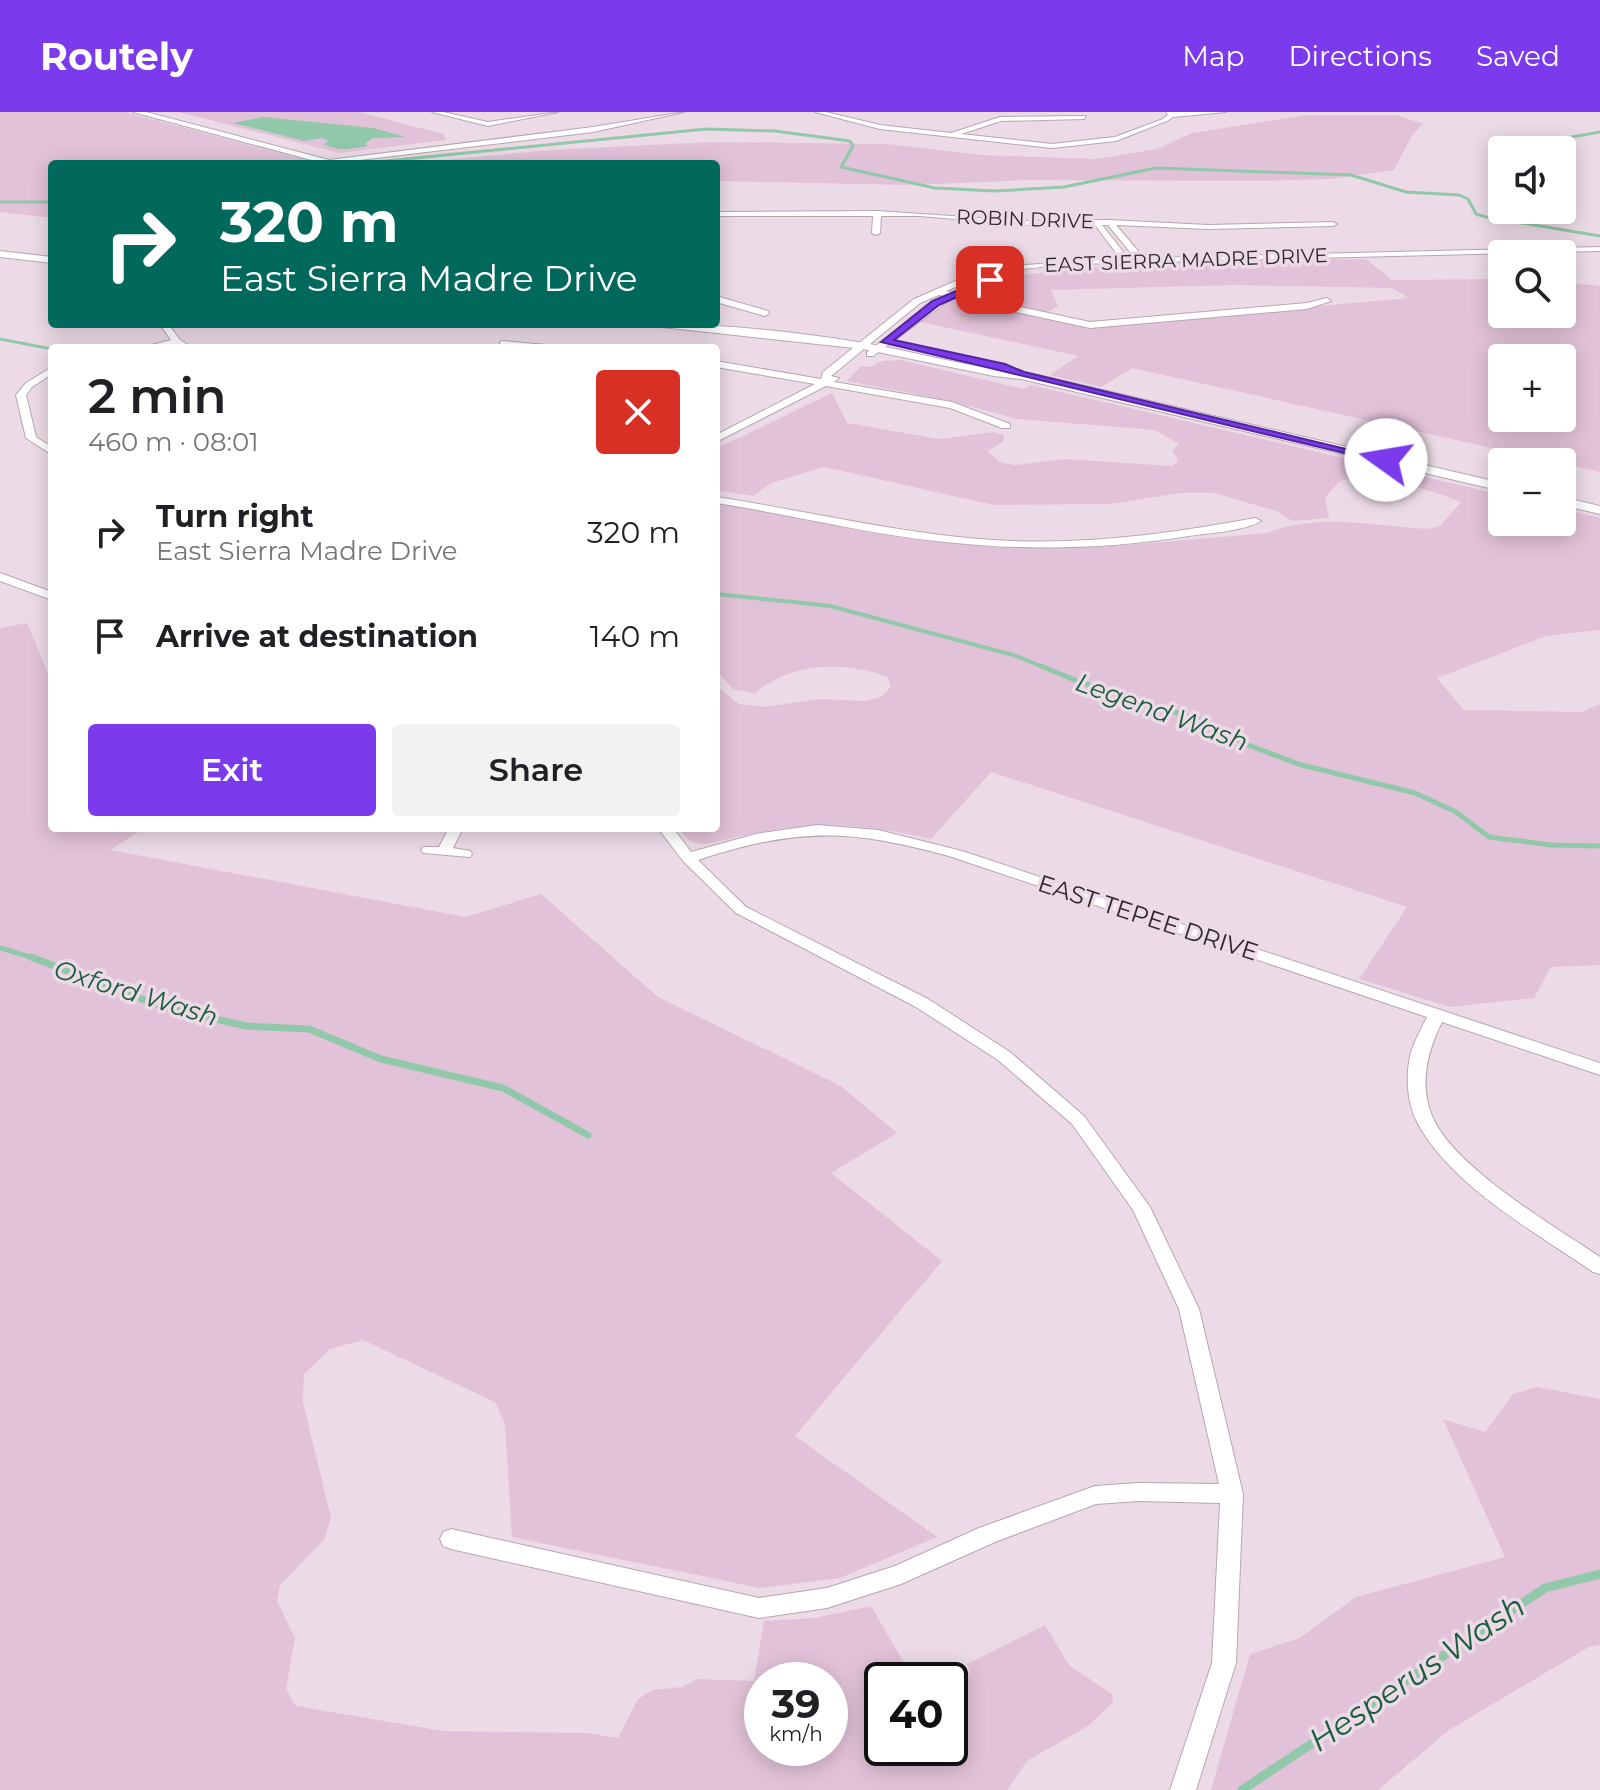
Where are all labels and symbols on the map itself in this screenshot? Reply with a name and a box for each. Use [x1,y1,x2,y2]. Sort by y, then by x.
street label: ROBIN DRIVE [956,205,1094,233]
street label: EAST SIERRA MADRE DRIVE [1044,243,1328,277]
pin [956,246,1024,314]
position arrow [1344,418,1428,502]
water label: Legend Wash [1071,666,1253,758]
street label: EAST TEPEE DRIVE [1034,868,1262,967]
water label: Oxford Wash [50,953,222,1033]
water label: Hesperus Wash [1301,1586,1532,1759]
speed limit sign: 40 [864,1662,968,1766]

